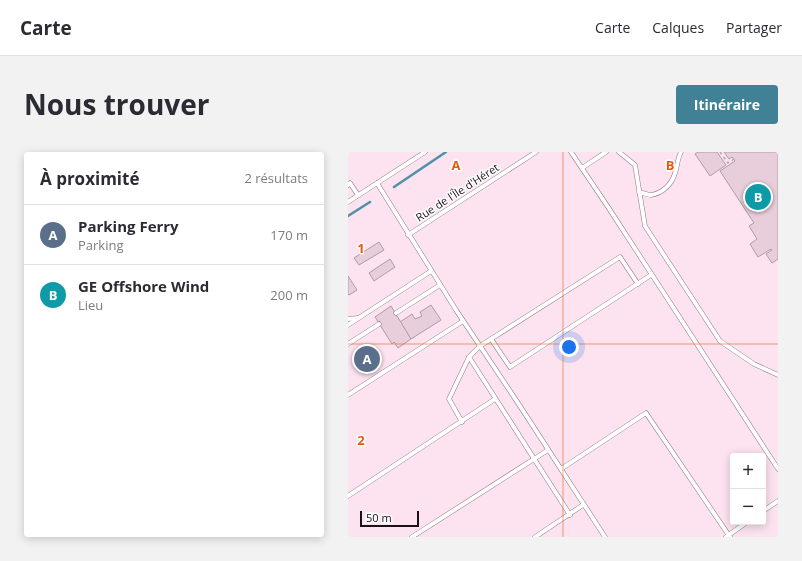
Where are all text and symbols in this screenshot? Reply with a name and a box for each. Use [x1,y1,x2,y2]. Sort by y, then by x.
text: Carte [20,15,72,41]
text: Carte [595,18,630,37]
text: Calques [652,18,704,37]
text: Partager [726,18,782,37]
text: Nous trouver [24,85,210,123]
button: Itinéraire [676,85,778,124]
text: A [452,156,461,174]
text: B [666,156,675,174]
street label: Rue de l'Île d'Héret [412,159,502,225]
text: À proximité [40,167,139,190]
text: 2 résultats [244,169,308,187]
pin: B [745,182,771,212]
text: Parking Ferry [78,216,179,236]
text: A [49,226,57,244]
text: 170 m [270,226,308,244]
text: Parking [78,236,124,254]
text: 1 [357,239,365,257]
text: GE Offshore Wind [78,276,209,296]
text: B [49,286,57,304]
text: 200 m [270,286,308,304]
text: Lieu [78,296,103,314]
your location [559,337,579,357]
pin: A [354,344,380,374]
text: 2 [357,431,365,449]
map controls [730,453,766,525]
button: + [730,453,766,489]
button: − [730,489,766,525]
scale bar [360,509,419,528]
text: 50 m [366,510,392,525]

